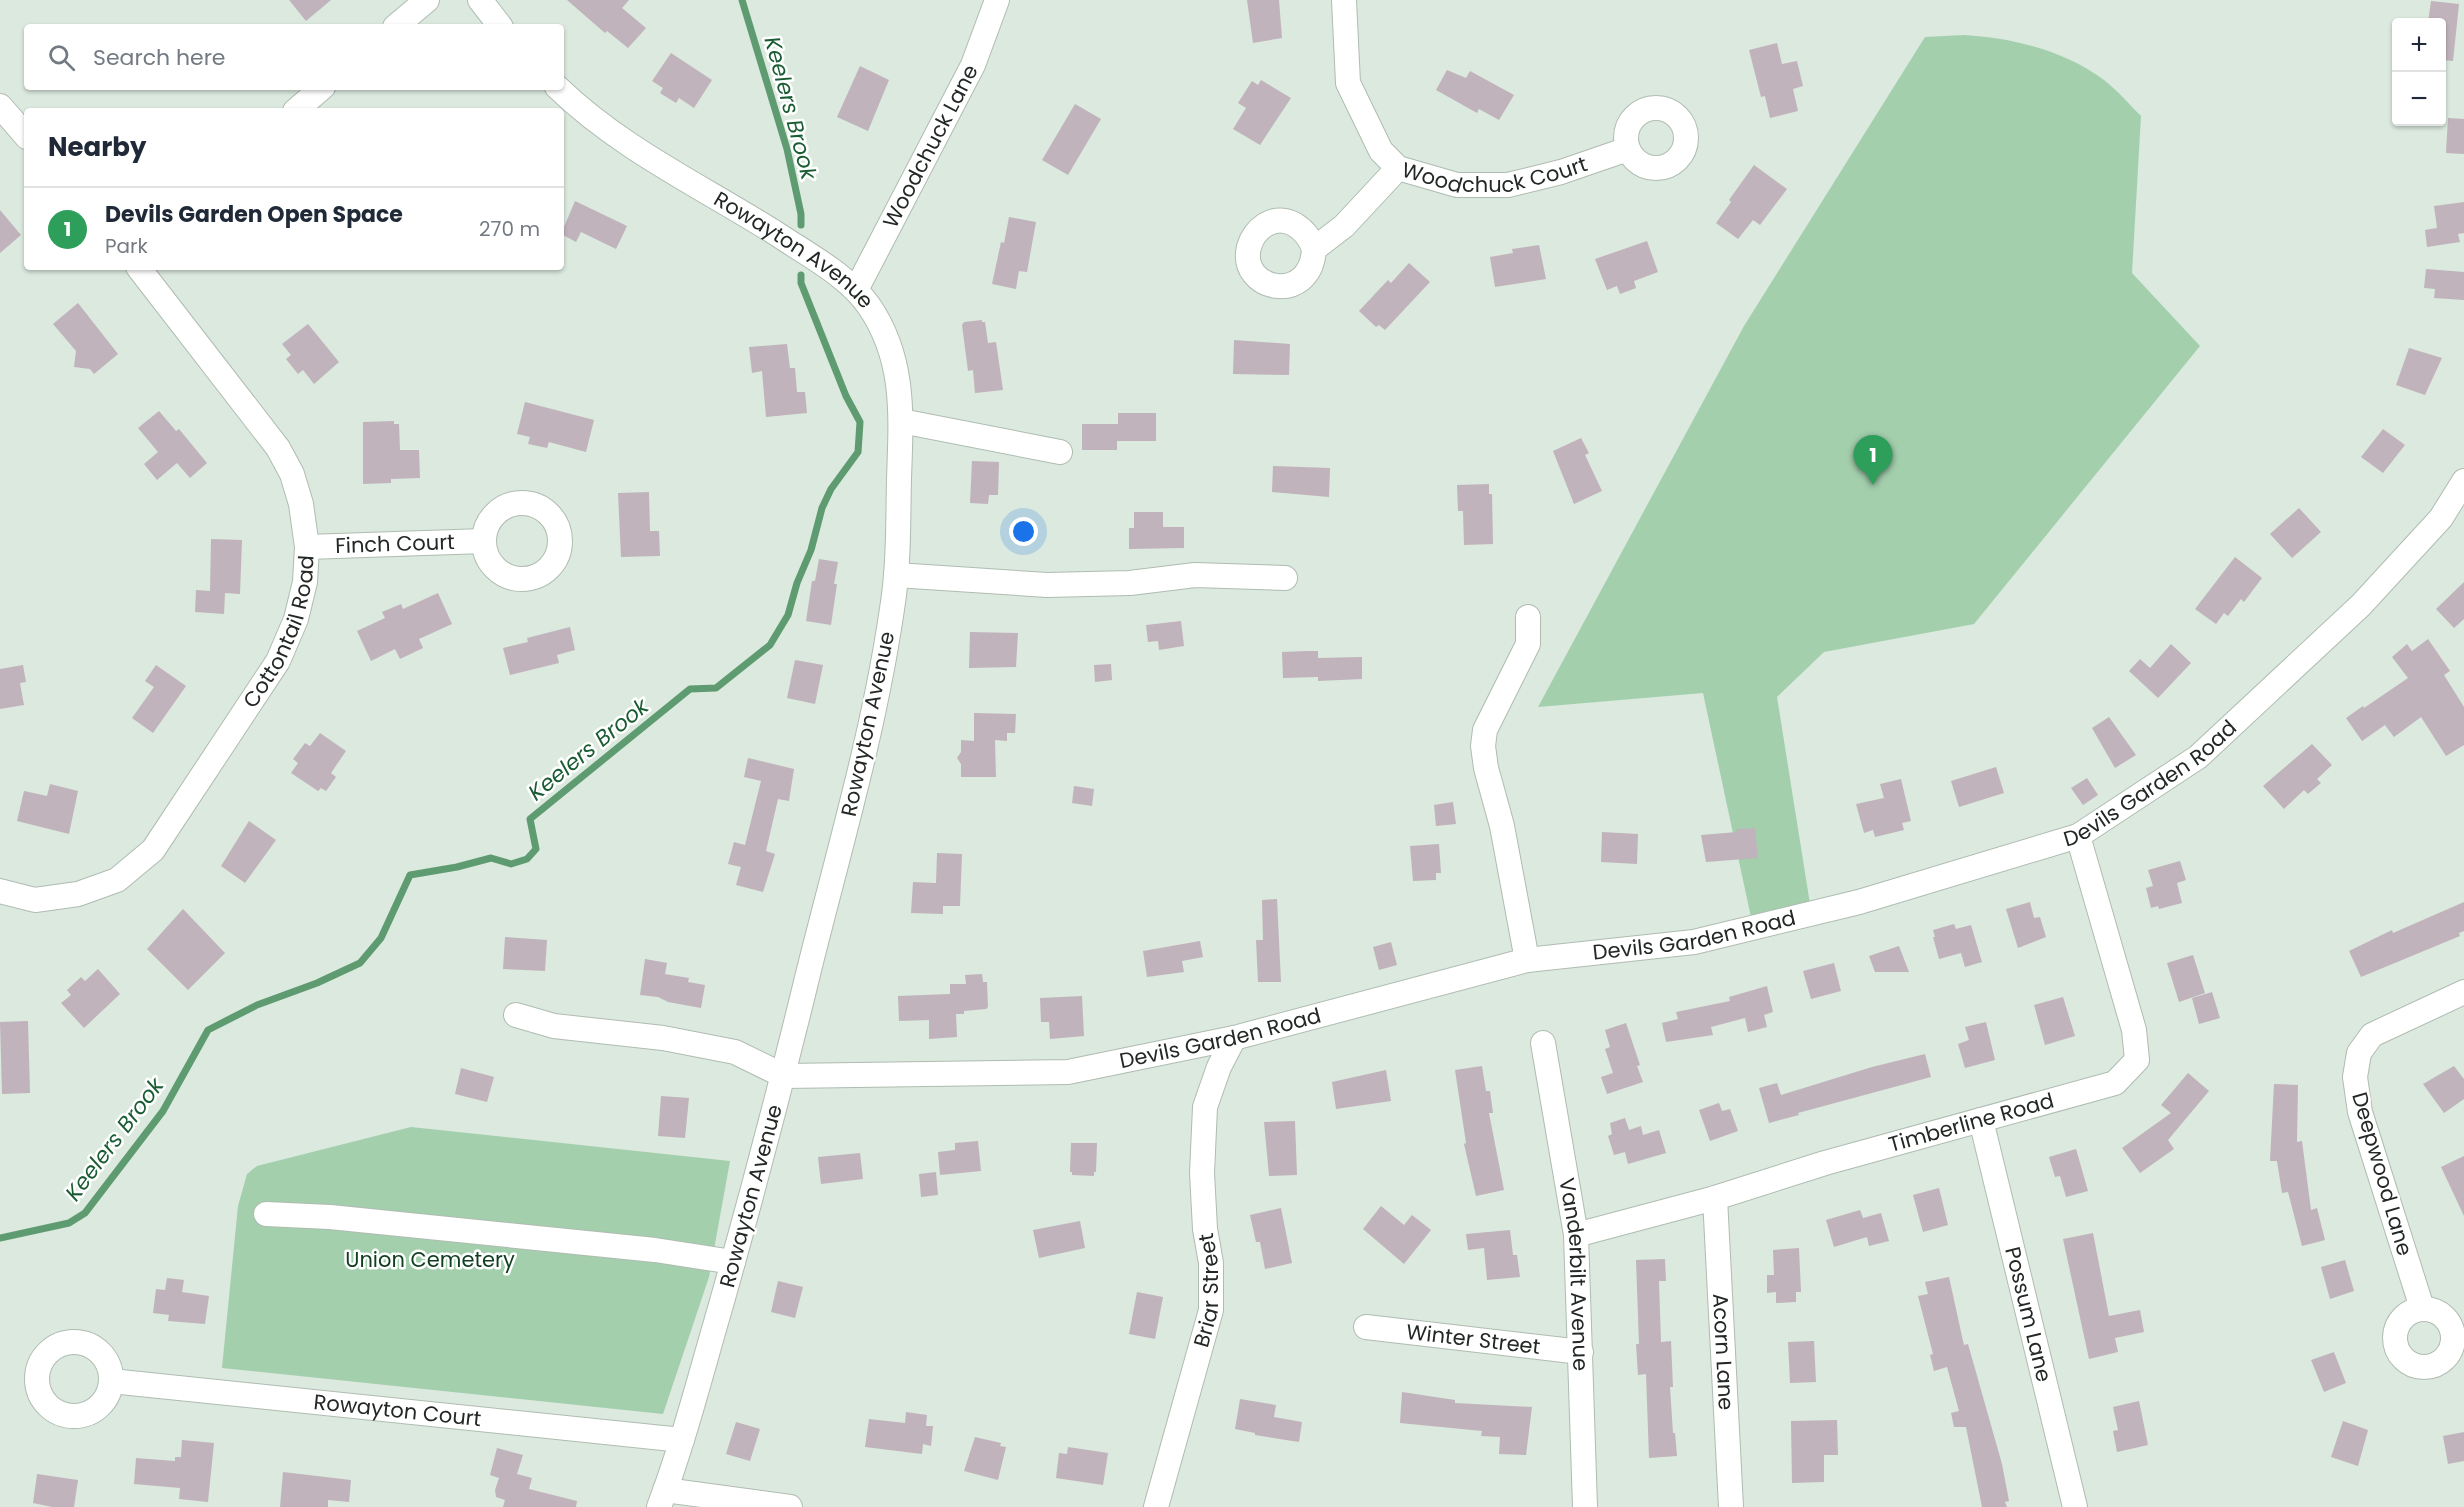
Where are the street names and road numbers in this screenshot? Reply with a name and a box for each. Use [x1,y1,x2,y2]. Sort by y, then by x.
street label: Woodchuck Lane [876,59,985,233]
street label: Woodchuck Court [1399,149,1591,200]
street label: Rowayton Avenue [709,184,881,314]
street label: Finch Court [335,527,455,560]
street label: Cottontail Road [236,554,321,713]
street label: Rowayton Avenue [834,629,901,819]
street label: Devils Garden Road [2060,713,2243,854]
street label: Devils Garden Road [1591,903,1799,967]
street label: Devils Garden Road [1117,1001,1324,1075]
street label: Timberline Road [1885,1086,2057,1159]
street label: Deepwood Lane [2345,1089,2420,1259]
street label: Rowayton Avenue [712,1101,789,1291]
street label: Vanderbilt Avenue [1552,1176,1595,1371]
street label: Briar Street [1186,1231,1225,1350]
street label: Possum Lane [1998,1244,2059,1385]
street label: Acorn Lane [1706,1293,1741,1411]
street label: Winter Street [1405,1317,1542,1361]
street label: Rowayton Court [312,1387,483,1433]

